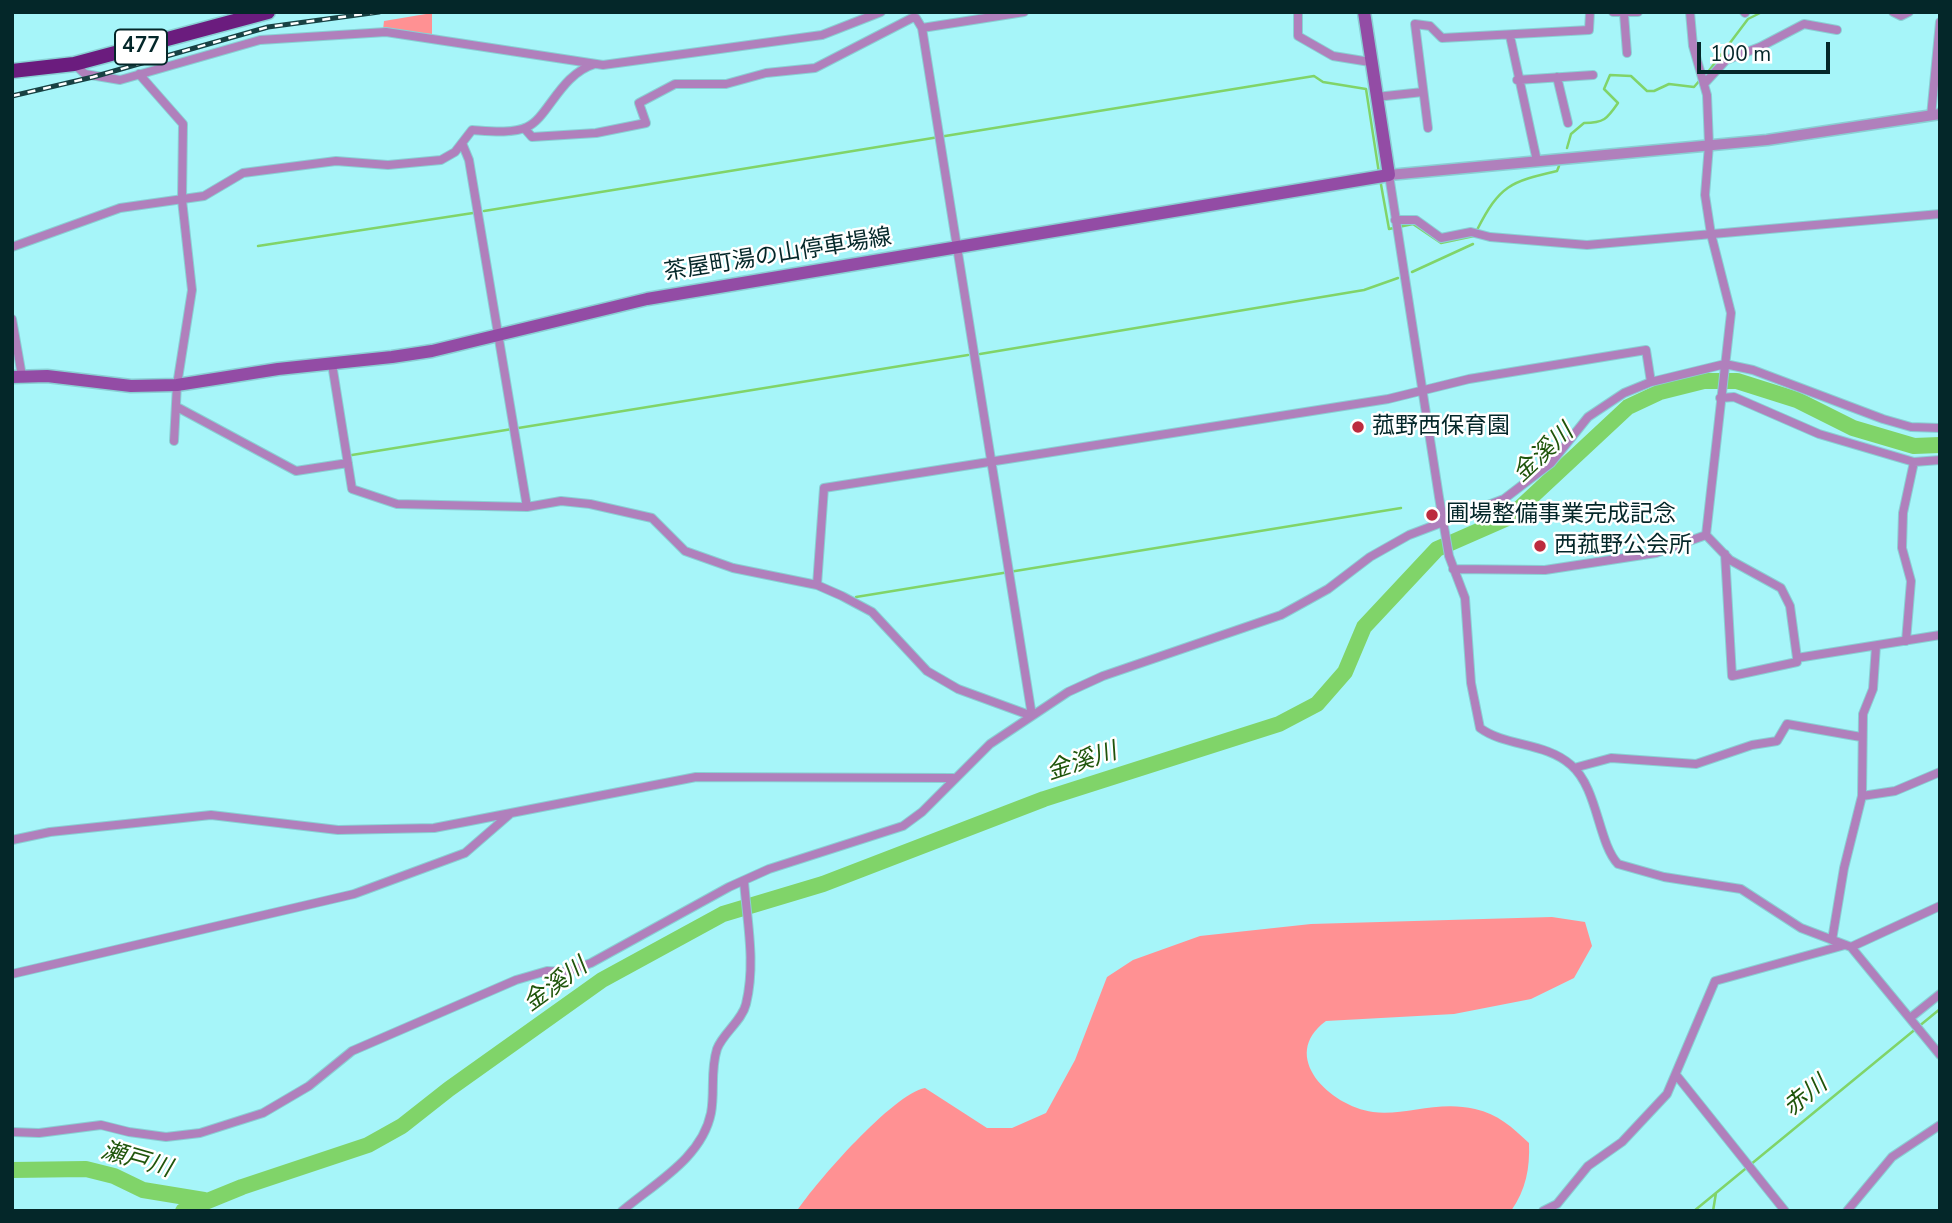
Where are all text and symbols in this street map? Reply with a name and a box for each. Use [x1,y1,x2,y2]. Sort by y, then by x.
scale bar [1700,28,1833,72]
road number: 477 [115,30,167,64]
text: 100 m [1710,40,1771,68]
street label: 茶屋町湯の山停車場線 [662,224,894,288]
place label: 菰野西保育園 [1372,413,1510,441]
marker: 菰野西保育園 [1350,419,1366,435]
water label: 金溪川 [1508,419,1580,489]
place label: 圃場整備事業完成記念 [1446,501,1676,529]
marker: 圃場整備事業完成記念 [1424,507,1440,523]
place label: 西菰野公会所 [1554,532,1692,560]
marker: 西菰野公会所 [1532,538,1548,554]
water label: 金溪川 [1043,738,1121,788]
water label: 金溪川 [518,953,594,1019]
water label: 赤川 [1778,1071,1834,1123]
water label: 瀬戸川 [97,1137,175,1185]

